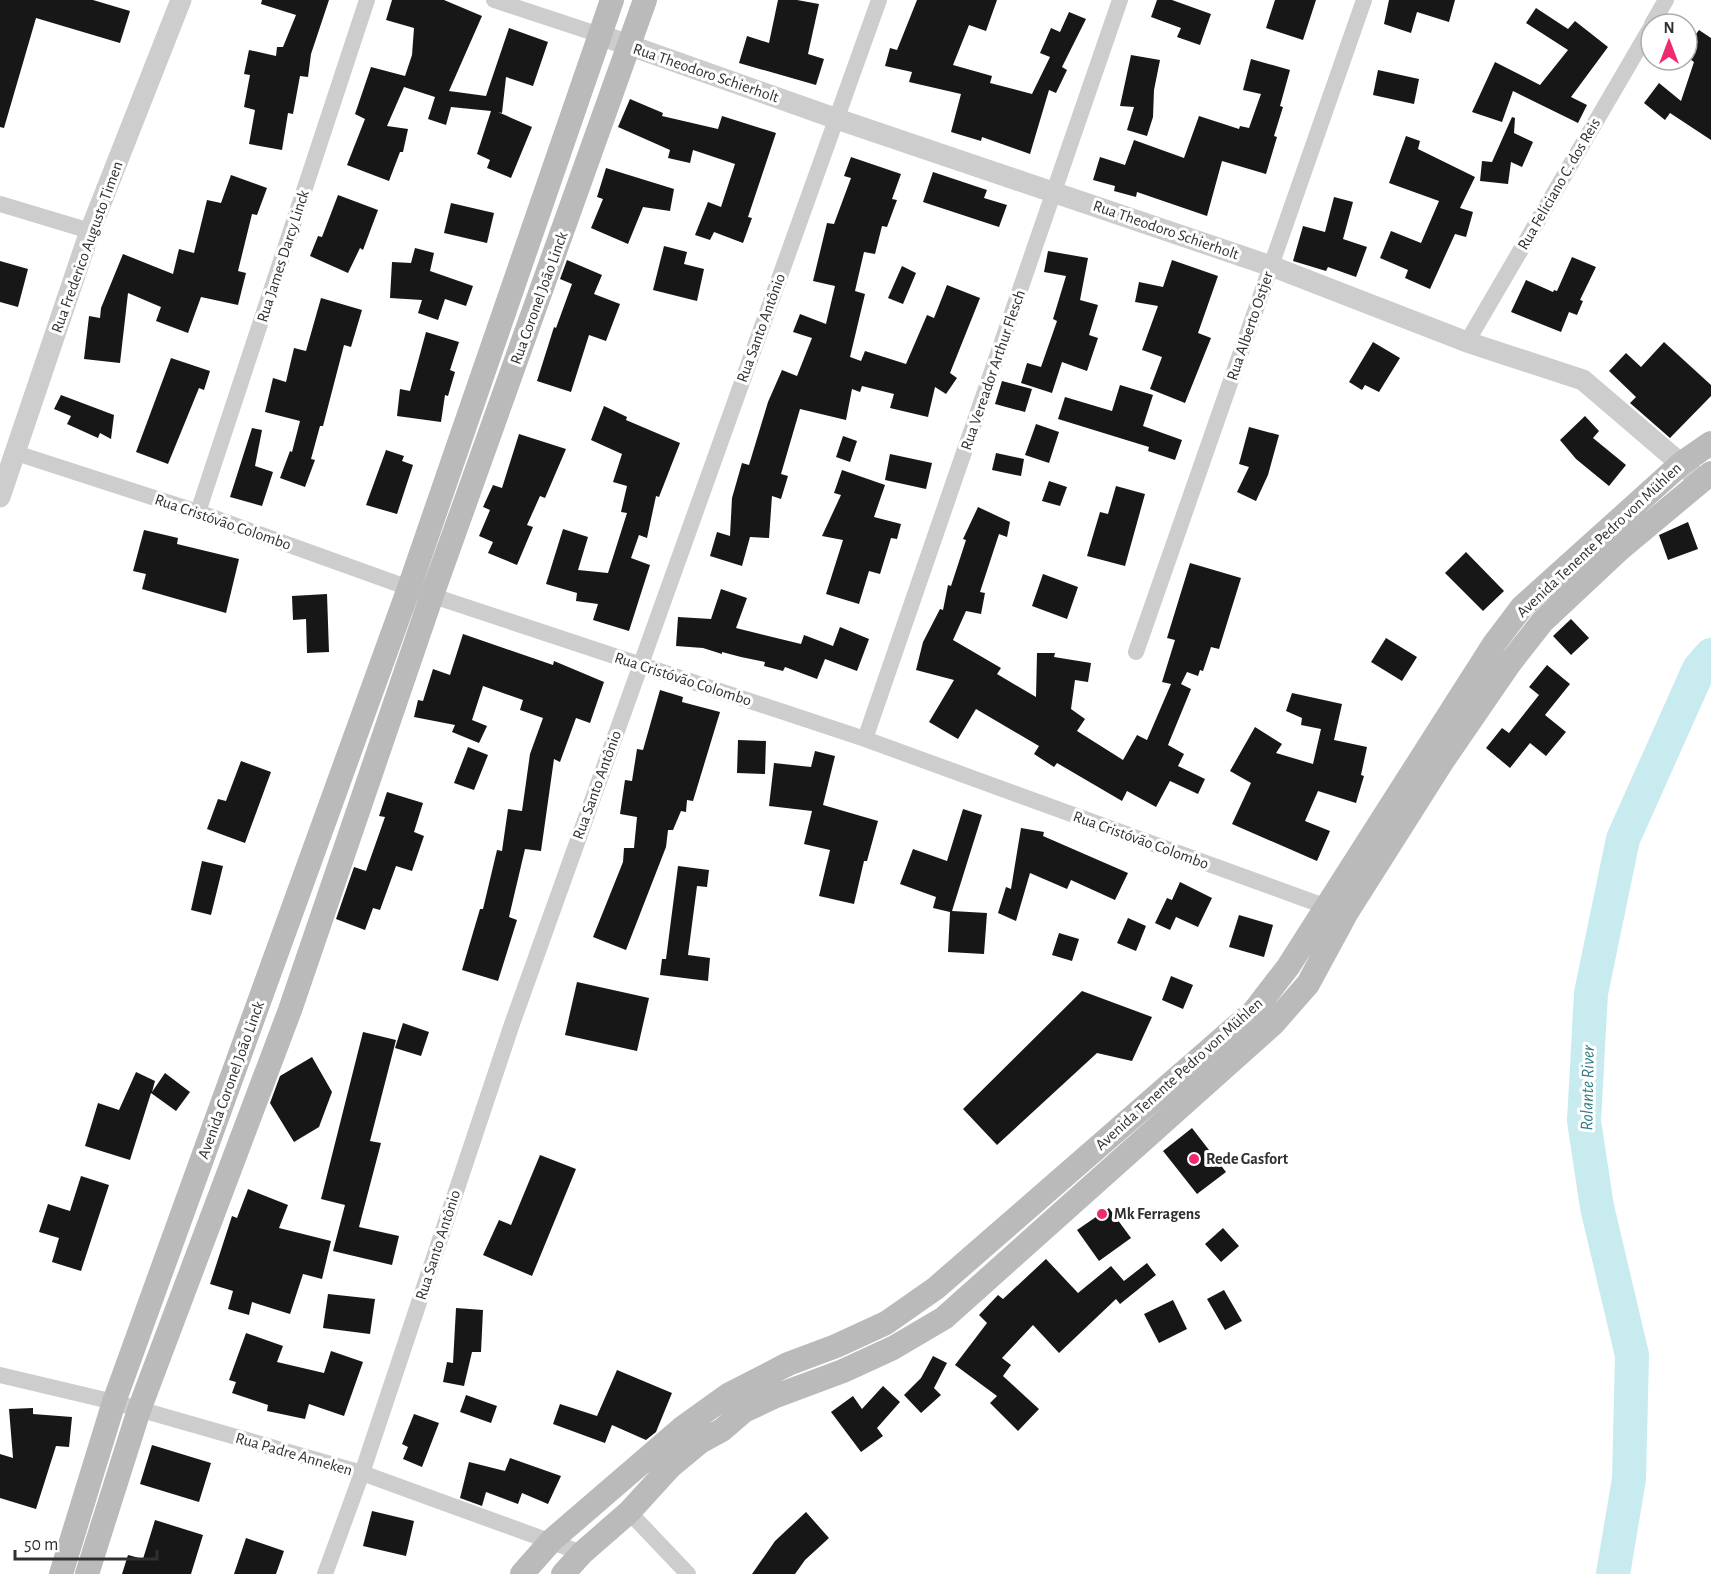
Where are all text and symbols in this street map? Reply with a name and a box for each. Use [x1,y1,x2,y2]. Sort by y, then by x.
north arrow [1639,12,1699,72]
text: N [1663,20,1675,36]
street label: Rua Theodoro Schierholt [631,41,781,105]
street label: Rua Feliciano C. dos Reis [1515,115,1603,253]
street label: Rua Frederico Augusto Timen [48,159,126,335]
street label: Rua James Darcy Linck [254,187,313,324]
street label: Rua Theodoro Schierholt [1091,198,1241,262]
street label: Rua Coronel João Linck [508,229,571,367]
street label: Rua Alberto Ostjer [1224,269,1277,383]
street label: Rua Santo Antônio [734,271,788,385]
street label: Rua Vereador Arthur Flesch [958,288,1028,452]
street label: Avenida Tenente Pedro von Mühlen [1514,460,1684,620]
street label: Rua Cristóvão Colombo [153,491,293,553]
street label: Rua Cristóvão Colombo [613,649,754,709]
street label: Rua Santo Antônio [570,728,624,842]
street label: Rua Cristóvão Colombo [1071,808,1211,872]
street label: Avenida Tenente Pedro von Mühlen [1092,995,1266,1153]
street label: Avenida Coronel João Linck [195,998,267,1161]
water label: Rolante River [1578,1044,1598,1131]
place label: Rede Gasfort [1206,1151,1289,1167]
marker: Rede Gasfort [1187,1152,1201,1166]
street label: Rua Santo Antônio [413,1188,463,1302]
place label: Mk Ferragens [1114,1206,1200,1222]
marker: Mk Ferragens [1095,1207,1109,1221]
street label: Rua Padre Anneken [234,1430,354,1478]
scale bar [15,1523,158,1561]
text: 50 m [24,1536,58,1554]

